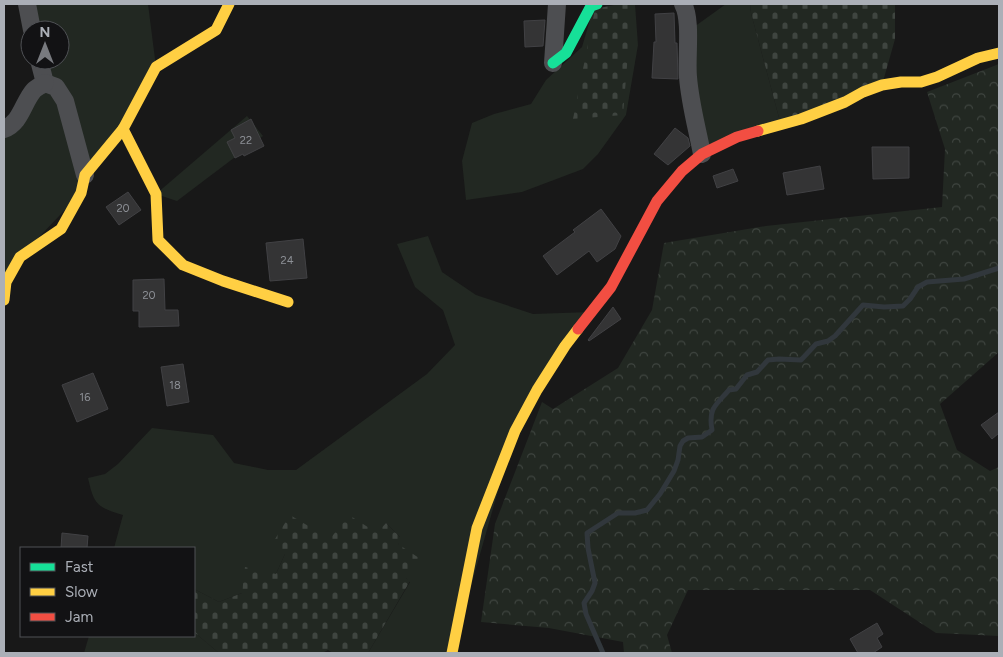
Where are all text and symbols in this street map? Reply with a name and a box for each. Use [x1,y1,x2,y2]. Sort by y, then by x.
north arrow [20,20,70,70]
text: N [40,24,50,41]
house number: 22 [240,134,252,147]
house number: 20 [116,202,130,215]
house number: 24 [281,254,294,267]
house number: 20 [142,289,156,302]
house number: 18 [169,379,181,392]
house number: 16 [80,391,90,404]
legend [20,547,195,637]
text: Fast [65,558,94,576]
text: Slow [65,583,98,601]
text: Jam [65,608,93,626]

